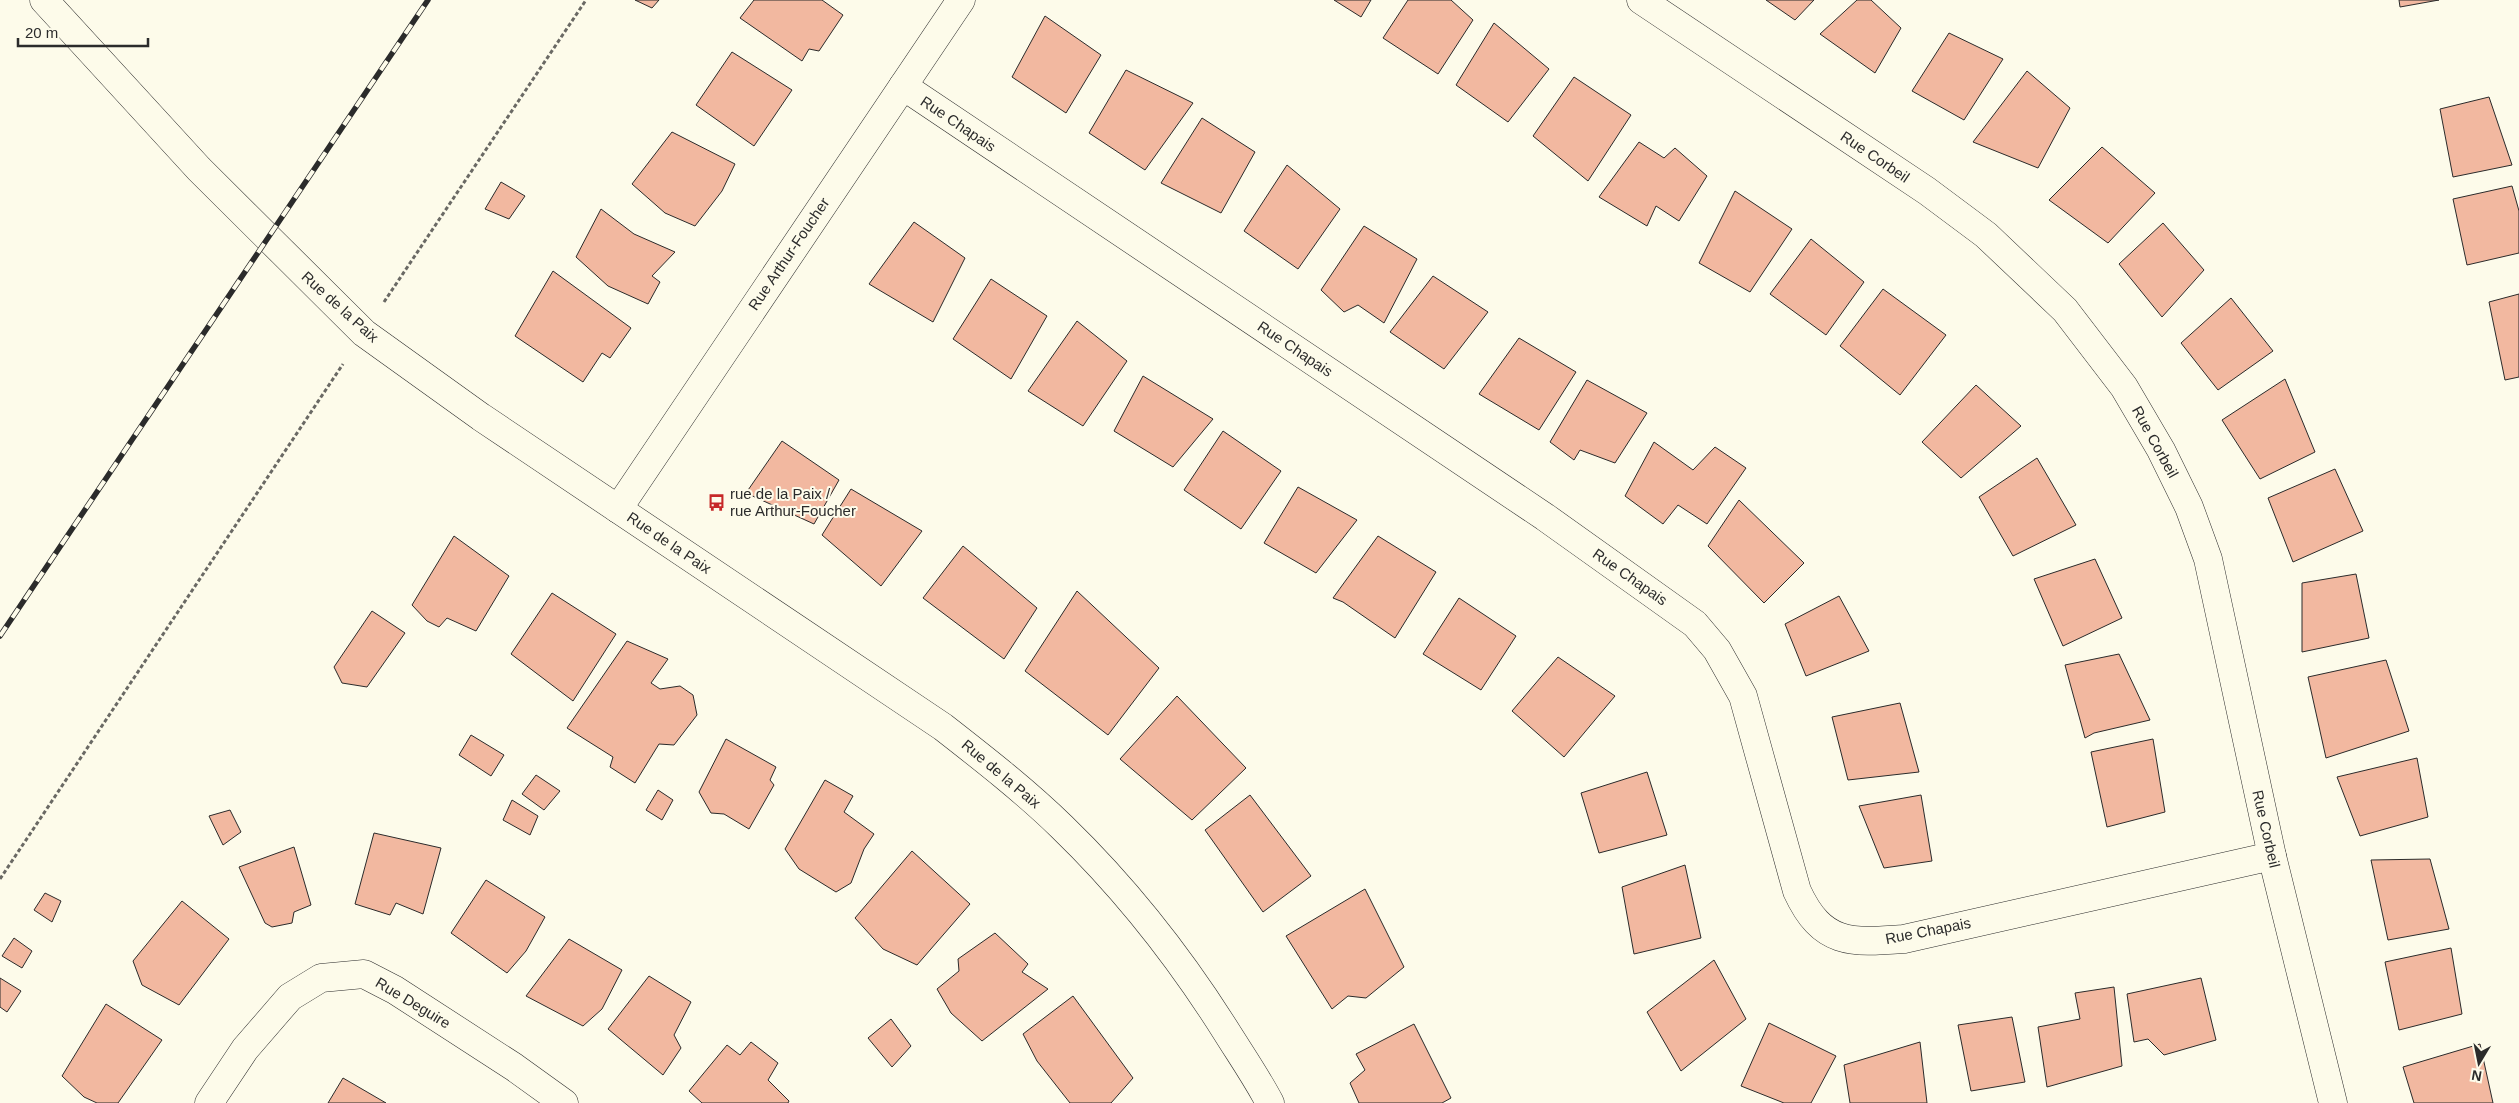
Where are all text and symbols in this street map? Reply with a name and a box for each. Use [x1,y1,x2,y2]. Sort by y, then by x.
scale bar [18,15,148,47]
text: 20 m [25,24,58,41]
street label: Rue Chapais [918,92,999,155]
street label: Rue Corbeil [1838,127,1913,186]
street label: Rue Arthur-Foucher [745,194,832,313]
street label: Rue de la Paix [298,268,383,346]
street label: Rue Chapais [1255,317,1336,380]
street label: Rue Corbeil [2129,403,2182,481]
place label: rue de la Paix / rue Arthur-Foucher [730,485,856,519]
bus stop icon: rue de la Paix / rue Arthur-Foucher [706,493,726,513]
street label: Rue de la Paix [624,508,715,577]
street label: Rue Chapais [1590,545,1671,608]
street label: Rue de la Paix [958,736,1045,812]
street label: Rue Corbeil [2249,788,2284,869]
street label: Rue Chapais [1884,914,1972,947]
street label: Rue Deguire [373,974,454,1032]
north arrow [2454,1038,2504,1088]
text: N [2470,1067,2483,1085]

